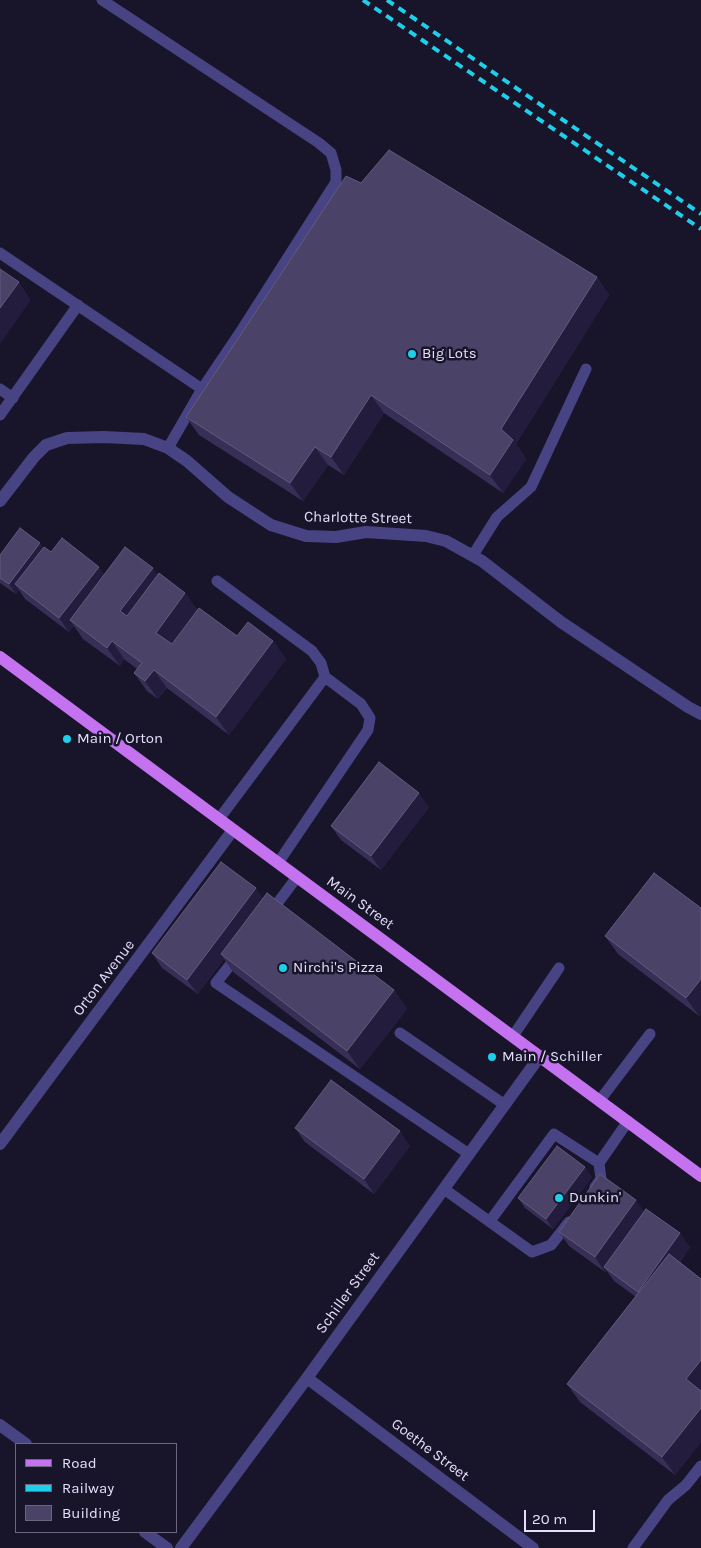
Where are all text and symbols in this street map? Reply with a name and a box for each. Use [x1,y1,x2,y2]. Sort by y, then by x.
place label: Big Lots [422,345,477,363]
marker: Big Lots [406,348,418,360]
street label: Charlotte Street [304,508,412,528]
place label: Main / Orton [77,730,163,748]
marker: Main / Orton [61,733,73,745]
street label: Main Street [323,872,397,934]
street label: Orton Avenue [69,936,139,1020]
place label: Nirchi's Pizza [293,959,383,977]
marker: Nirchi's Pizza [277,962,289,974]
place label: Main / Schiller [502,1048,602,1066]
marker: Main / Schiller [486,1051,498,1063]
place label: Dunkin' [569,1189,621,1207]
marker: Dunkin' [553,1192,565,1204]
street label: Schiller Street [312,1249,384,1337]
street label: Goethe Street [388,1415,472,1485]
legend [15,1443,178,1533]
text: Road [62,1454,97,1472]
text: Railway [62,1479,114,1497]
scale bar [526,1500,597,1532]
text: Building [62,1504,120,1522]
text: 20 m [532,1510,567,1528]

